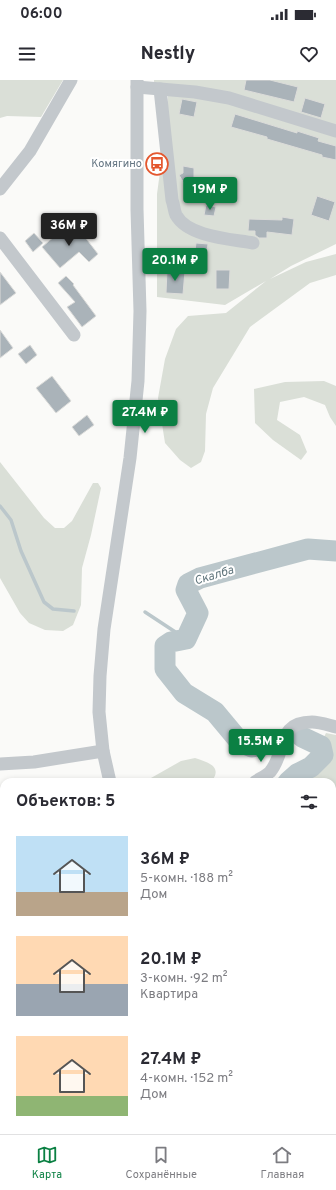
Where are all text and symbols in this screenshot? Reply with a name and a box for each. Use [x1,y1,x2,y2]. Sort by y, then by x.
text: 06:00 [20,5,63,24]
icon: menu [16,43,38,65]
text: Nestly [141,43,195,66]
icon: heart [298,43,320,65]
bus stop icon: Комягино [144,151,170,177]
place label: Комягино [91,157,142,171]
pin: 19M ₽ [182,177,238,211]
text: 19M ₽ [192,182,228,198]
pin: 36M ₽ [41,213,97,247]
text: 36M ₽ [50,218,88,234]
pin: 20.1M ₽ [138,248,212,282]
text: 20.1M ₽ [151,253,199,269]
pin: 27.4M ₽ [108,400,182,434]
text: 27.4M ₽ [122,405,168,421]
water label: Скалба [192,562,236,590]
pin: 15.5M ₽ [224,729,298,763]
text: 15.5M ₽ [238,734,284,750]
text: Объектов: 5 [16,791,115,813]
icon: filters [298,791,320,813]
text: 36M ₽ [140,849,190,871]
icon: home [48,852,96,900]
text: 5-комн. · 188 m² [140,871,233,887]
text: Дом [140,887,167,903]
text: 20.1M ₽ [140,949,202,971]
icon: home [48,952,96,1000]
text: 3-комн. · 92 m² [140,971,228,987]
text: Квартира [140,987,198,1003]
text: 27.4M ₽ [140,1049,201,1071]
icon: home [48,1052,96,1100]
text: 4-комн. · 152 m² [140,1071,233,1087]
text: Дом [140,1087,167,1103]
tab: Карта [32,1144,62,1182]
tab: Сохранённые [126,1144,197,1182]
tab: Главная [261,1144,304,1182]

